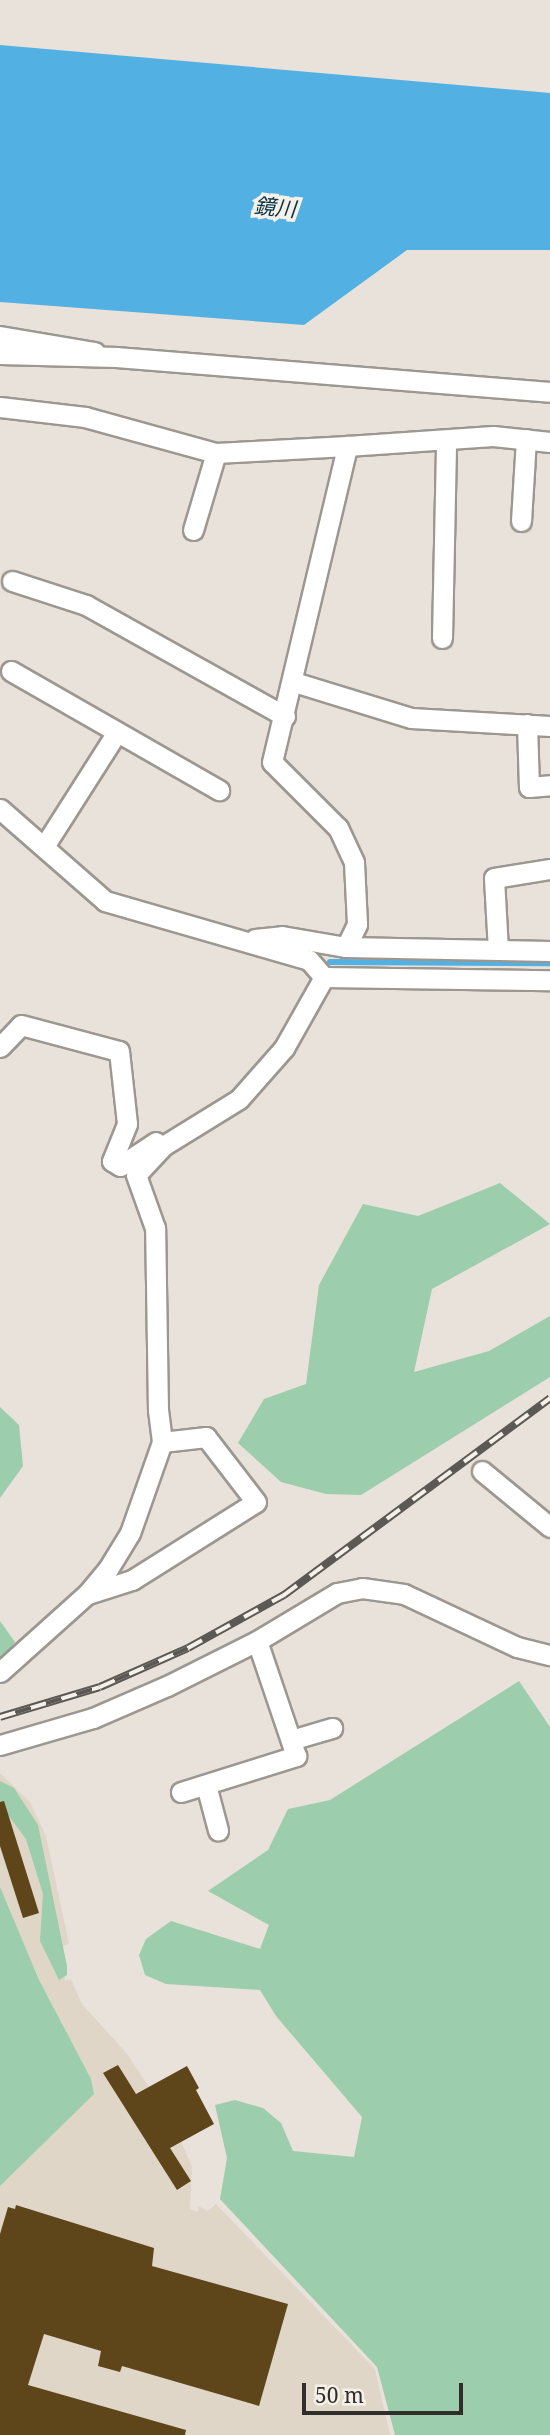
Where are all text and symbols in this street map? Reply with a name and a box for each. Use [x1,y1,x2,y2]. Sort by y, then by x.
water label: 鏡川 [253,193,297,221]
scale bar [305,2368,466,2412]
text: 50 m [315,2381,364,2409]

